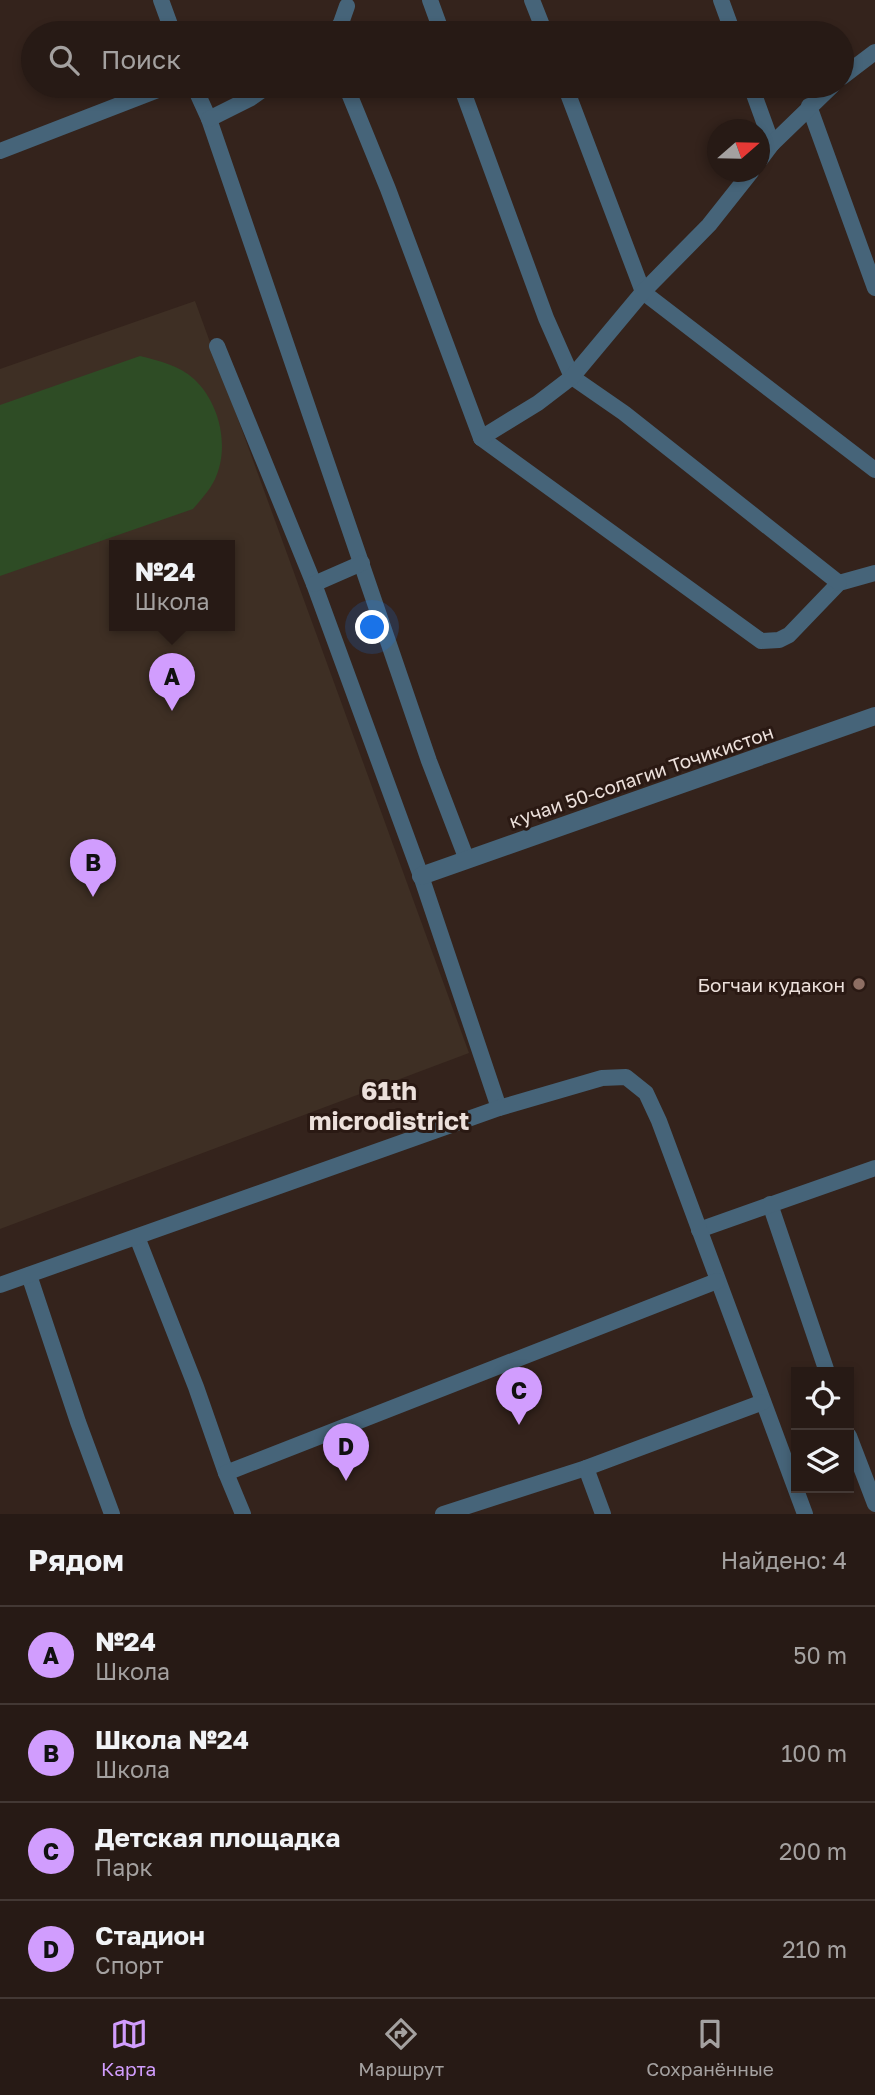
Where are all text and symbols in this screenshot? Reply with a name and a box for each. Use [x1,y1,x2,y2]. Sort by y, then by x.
search box [21,21,854,98]
icon: search [45,41,83,79]
text: Поиск [101,44,181,75]
north arrow [707,119,770,182]
popup [109,540,235,631]
text: №24 [134,556,195,587]
text: Школа [134,587,210,615]
your location [355,610,389,644]
pin: A [149,653,195,711]
street label: кучаи 50-солагии Точикистон [506,720,776,832]
pin: B [70,839,116,897]
place label: Богчаи кудакон [697,973,845,996]
marker: Богчаи кудакон [851,976,867,992]
district label: 61th microdistrict [309,1075,469,1136]
pin: C [496,1367,542,1425]
map controls [791,1367,854,1493]
button: locate [791,1367,854,1430]
pin: D [323,1423,369,1481]
button: layers [791,1430,854,1493]
text: Рядом [28,1542,124,1578]
text: Найдено: 4 [721,1546,847,1574]
text: №24 [95,1626,156,1657]
text: A [43,1641,59,1669]
text: 50 m [793,1641,847,1669]
text: Школа [95,1657,170,1685]
text: Школа №24 [95,1724,249,1755]
text: B [43,1739,59,1767]
text: 100 m [781,1739,847,1767]
text: Школа [95,1755,170,1783]
text: Детская площадка [95,1822,340,1853]
text: C [43,1837,59,1865]
text: 200 m [779,1837,847,1865]
text: Парк [95,1853,153,1881]
text: Стадион [95,1920,205,1951]
text: D [43,1935,59,1963]
text: 210 m [782,1935,847,1963]
text: Спорт [95,1951,163,1979]
tab: Карта [101,2015,156,2080]
tab: Маршрут [358,2015,444,2080]
tab: Сохранённые [646,2015,774,2080]

